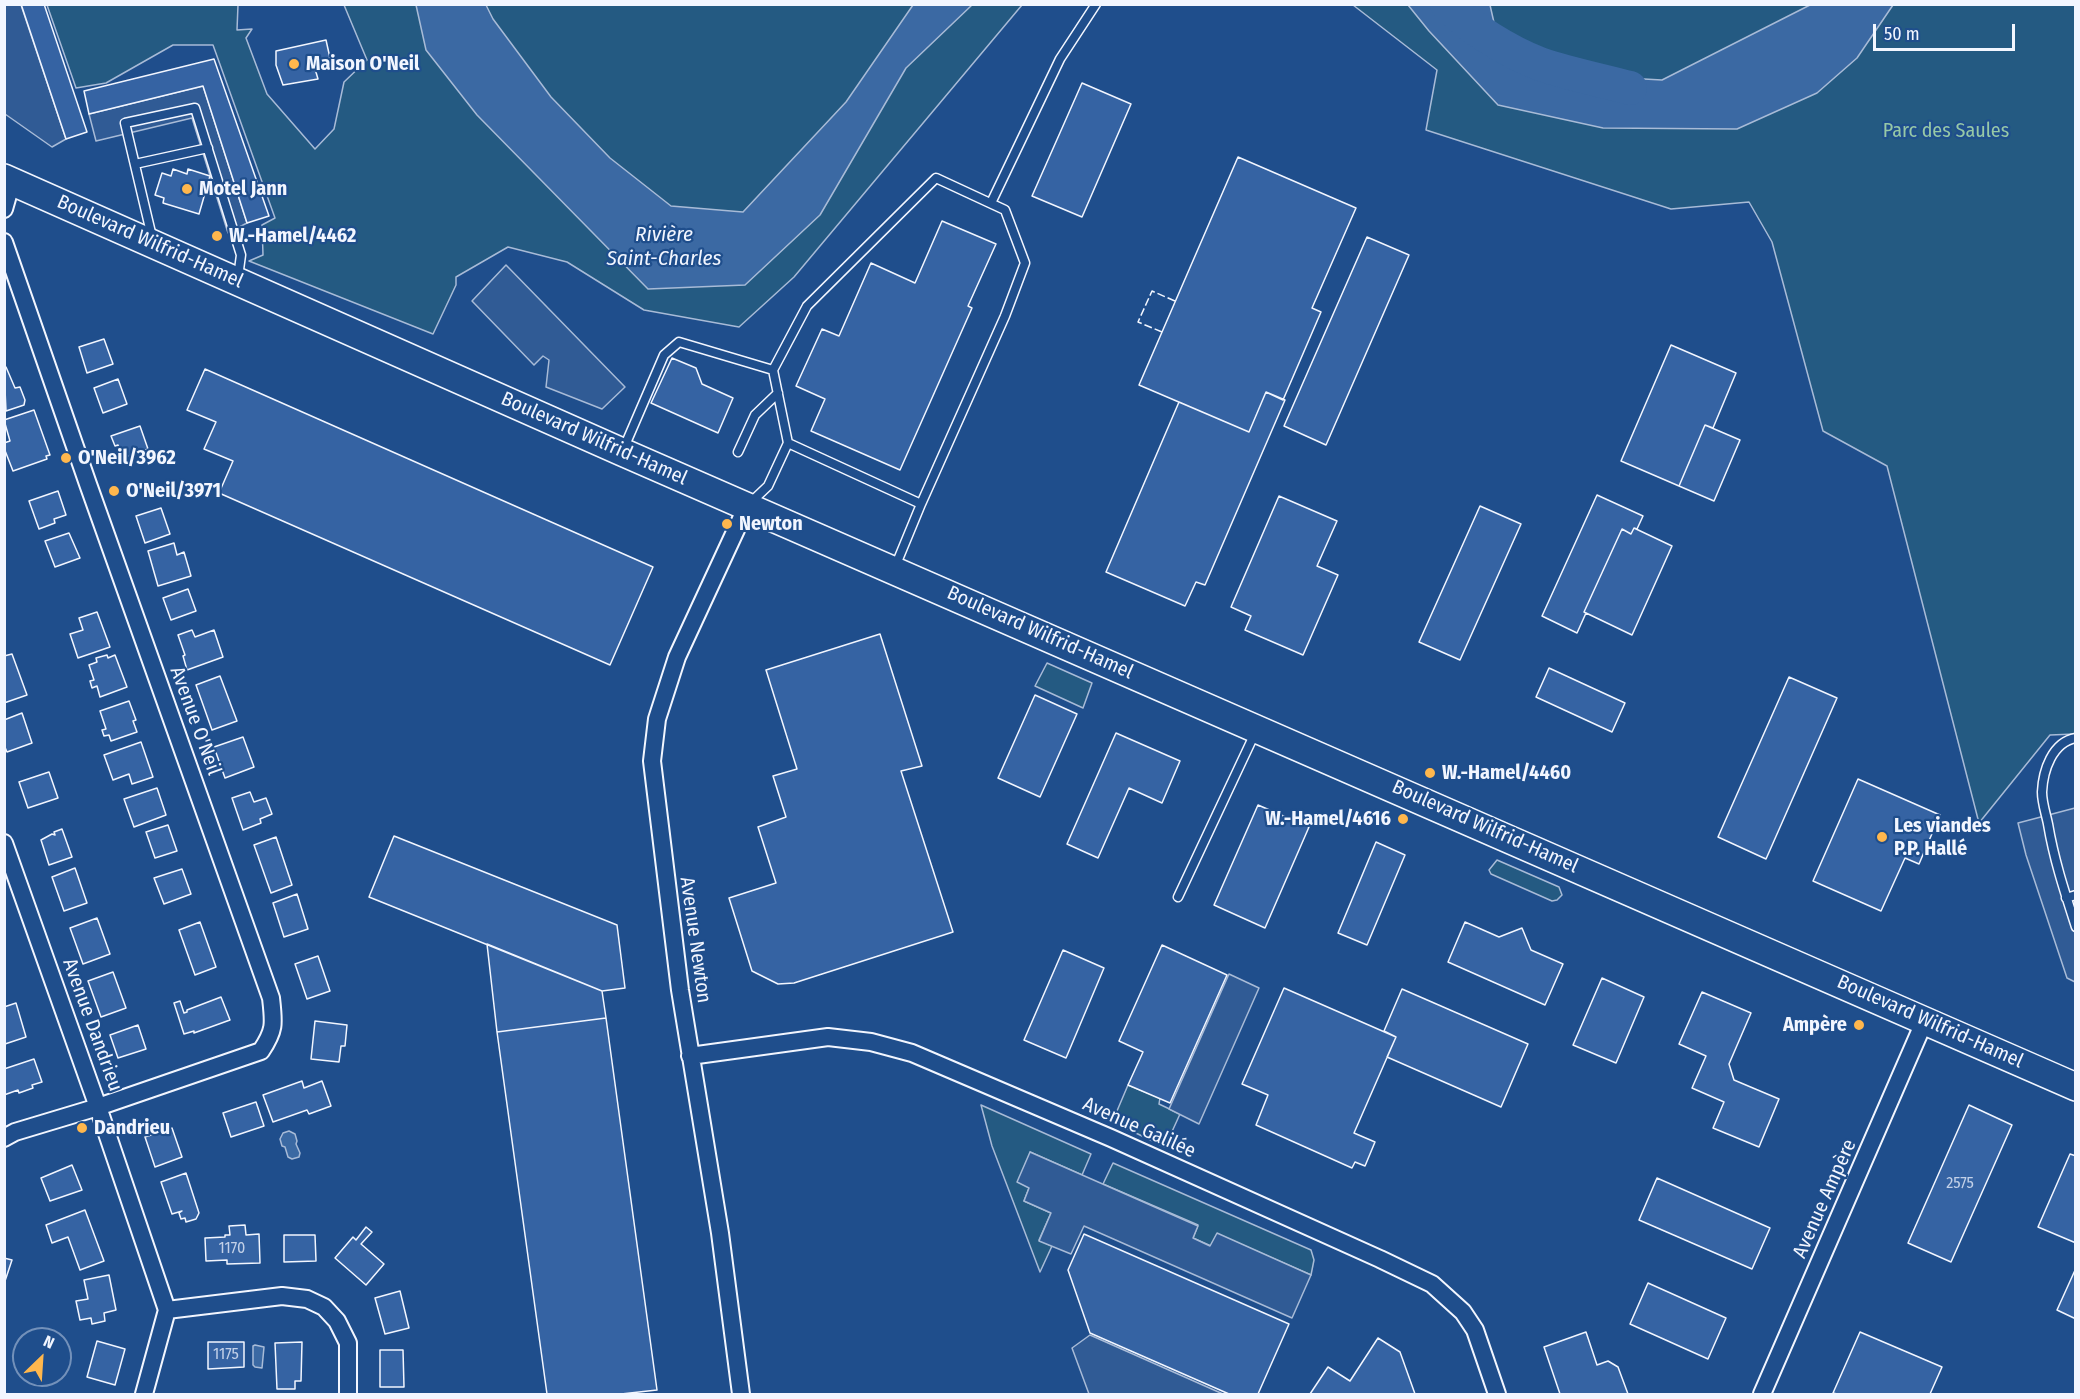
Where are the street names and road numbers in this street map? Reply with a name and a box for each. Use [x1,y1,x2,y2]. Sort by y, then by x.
street label: Boulevard Wilfrid-Hamel [53,190,247,294]
street label: Boulevard Wilfrid-Hamel [497,387,691,491]
street label: Boulevard Wilfrid-Hamel [943,581,1137,685]
street label: Avenue O'Neil [164,663,226,779]
street label: Boulevard Wilfrid-Hamel [1388,775,1582,879]
street label: Avenue Newton [674,875,716,1005]
street label: Avenue Dandrieu [57,955,127,1095]
street label: Boulevard Wilfrid-Hamel [1833,970,2027,1074]
street label: Avenue Galilée [1079,1092,1199,1164]
street label: Avenue Ampère [1788,1136,1862,1262]

